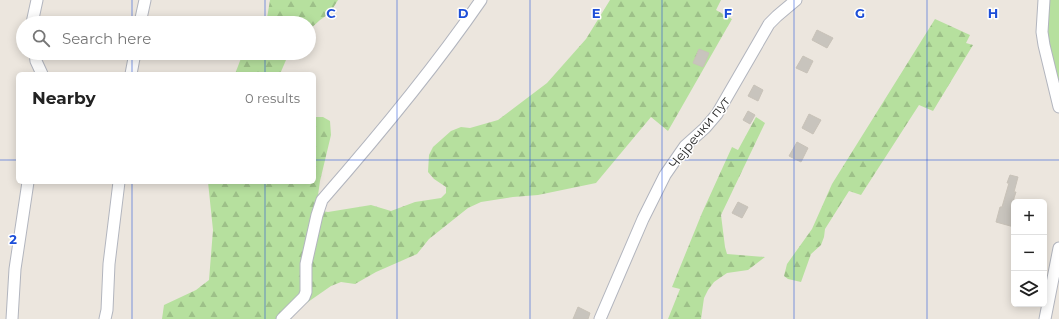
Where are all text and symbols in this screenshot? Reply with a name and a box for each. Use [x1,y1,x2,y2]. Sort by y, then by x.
text: C [326,5,336,21]
text: D [458,5,469,21]
text: E [592,5,601,21]
text: F [724,5,732,21]
text: G [855,5,865,21]
text: H [988,5,998,21]
search box [16,16,316,60]
icon: search [30,27,52,49]
text: Search here [62,29,151,48]
text: Nearby [32,88,96,108]
text: 0 results [245,90,300,106]
street label: Чејречки пут [665,92,733,171]
map controls [1011,199,1047,307]
button: + [1011,199,1047,235]
text: 2 [9,231,17,247]
button: − [1011,235,1047,271]
button: layers [1011,271,1047,307]

